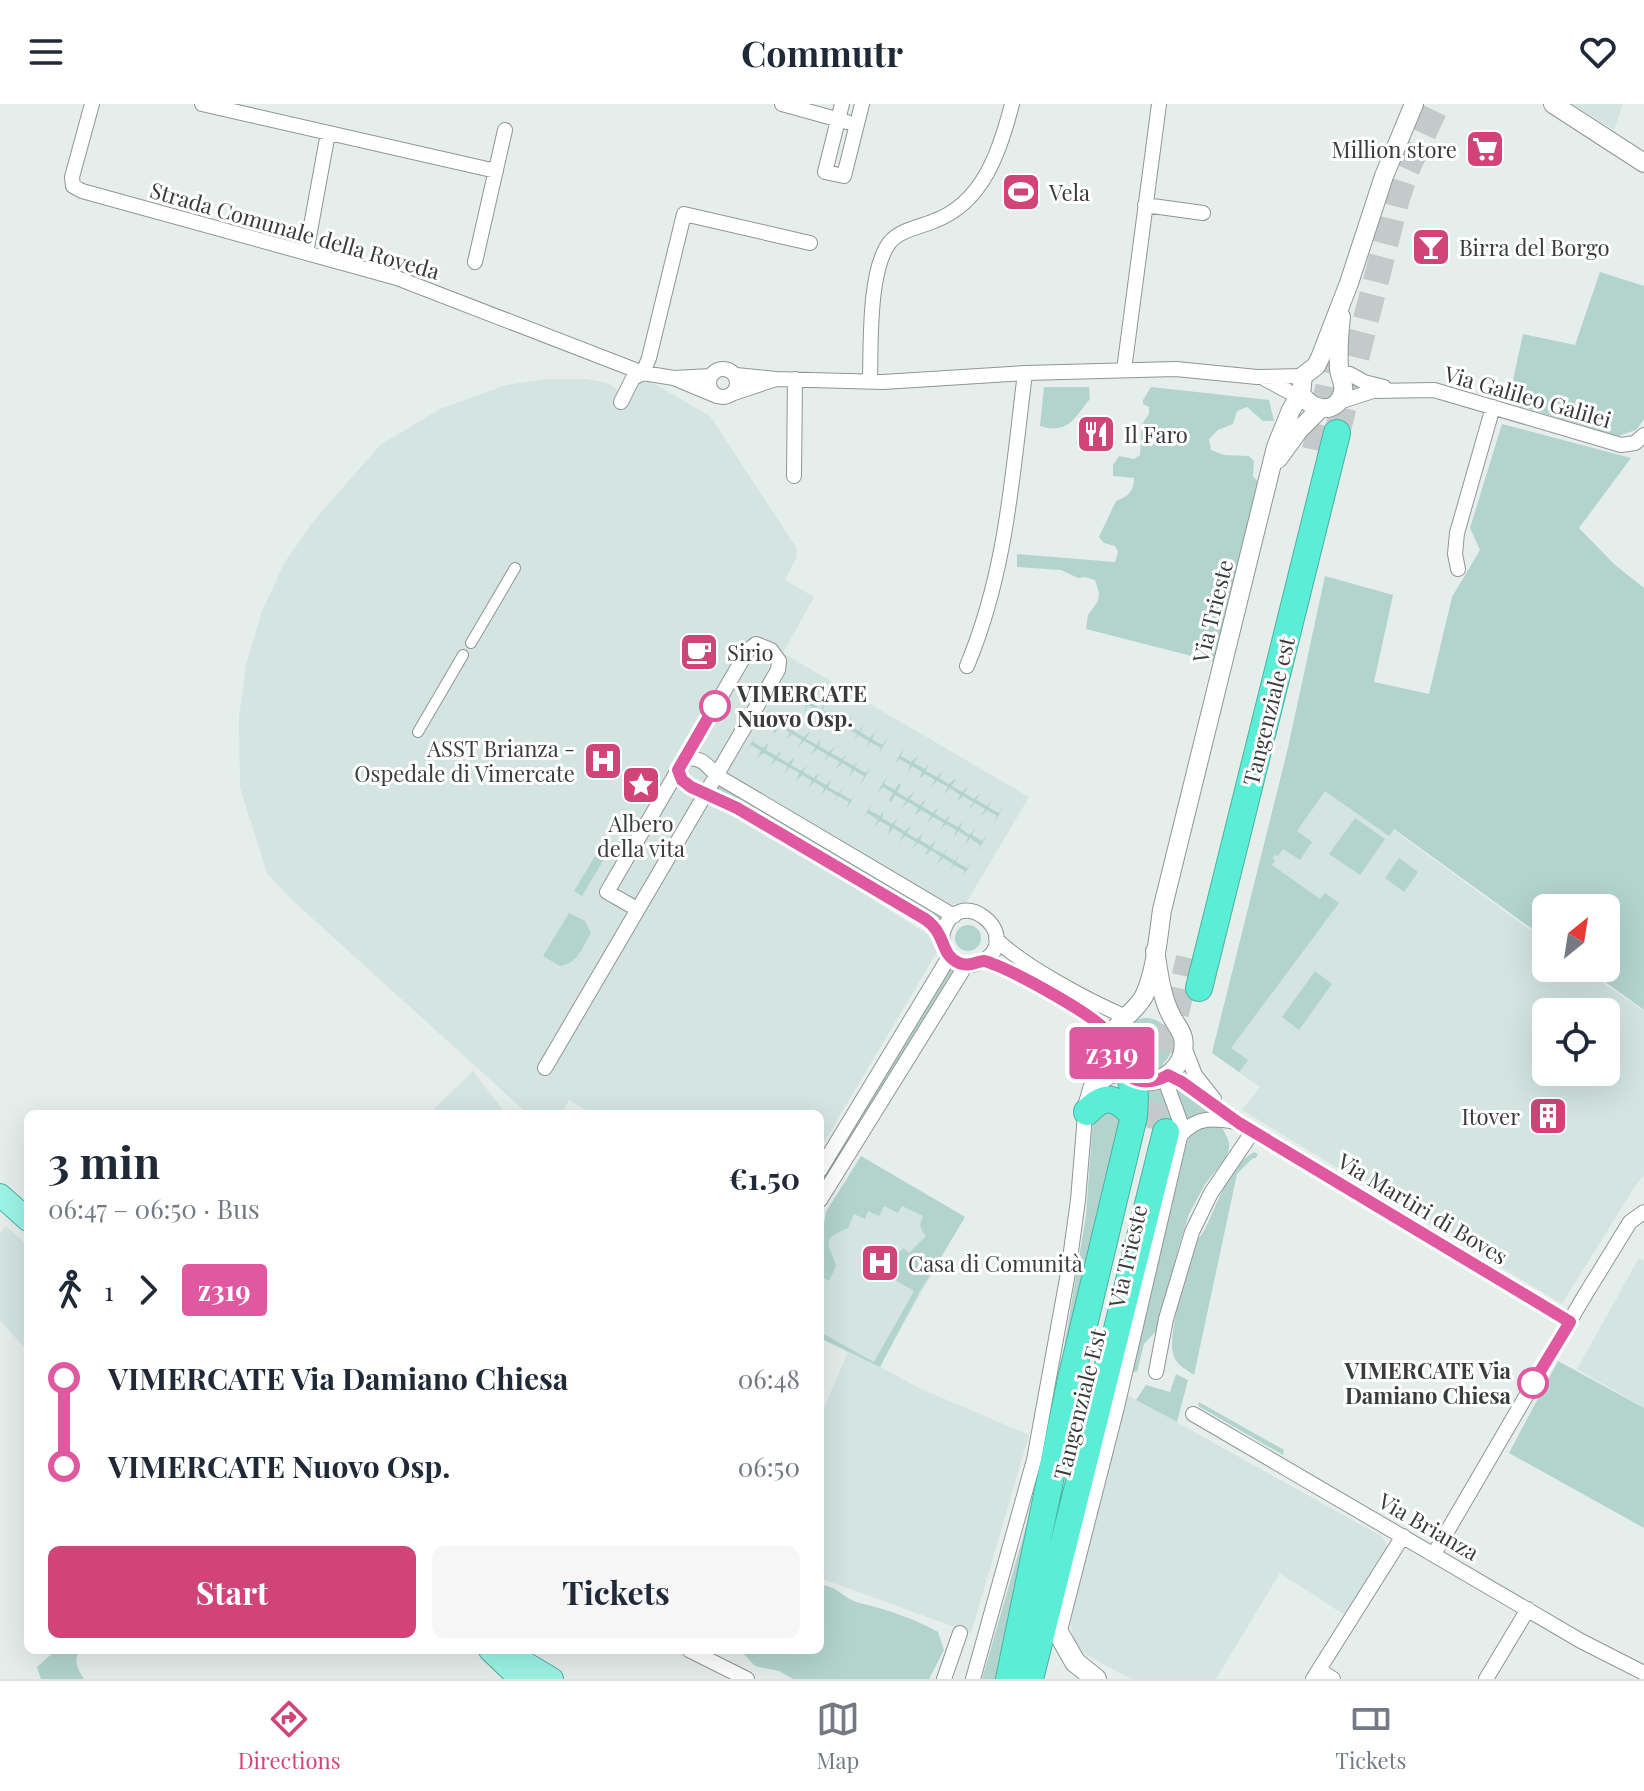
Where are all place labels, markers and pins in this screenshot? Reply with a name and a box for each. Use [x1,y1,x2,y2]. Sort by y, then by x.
supermarket icon: Million store [1464,128,1506,170]
place label: Million store [1332,134,1457,164]
sports icon: Vela [1000,171,1042,213]
place label: Vela [1048,177,1090,207]
bar icon: Birra del Borgo [1410,226,1452,268]
place label: Birra del Borgo [1459,232,1609,262]
restaurant icon: Il Faro [1075,413,1117,455]
place label: Il Faro [1124,419,1188,449]
cafe icon: Sirio [678,631,720,673]
place label: Sirio [727,637,774,667]
place label: VIMERCATE Nuovo Osp. [736,678,867,733]
marker: VIMERCATE Nuovo Osp. [700,691,730,721]
place label: ASST Brianza - Ospedale di Vimercate [354,733,575,788]
hospital icon: ASST Brianza - Ospedale di Vimercate [582,740,624,782]
place icon: Albero della vita [620,764,662,806]
place label: Albero della vita [597,808,685,863]
building icon: Itover [1527,1095,1569,1137]
place label: Itover [1462,1101,1520,1131]
hospital icon: Casa di Comunità [859,1242,901,1284]
place label: Casa di Comunità [908,1248,1083,1278]
place label: VIMERCATE Via Damiano Chiesa [1343,1355,1512,1410]
marker: VIMERCATE Via Damiano Chiesa [1518,1368,1548,1398]

